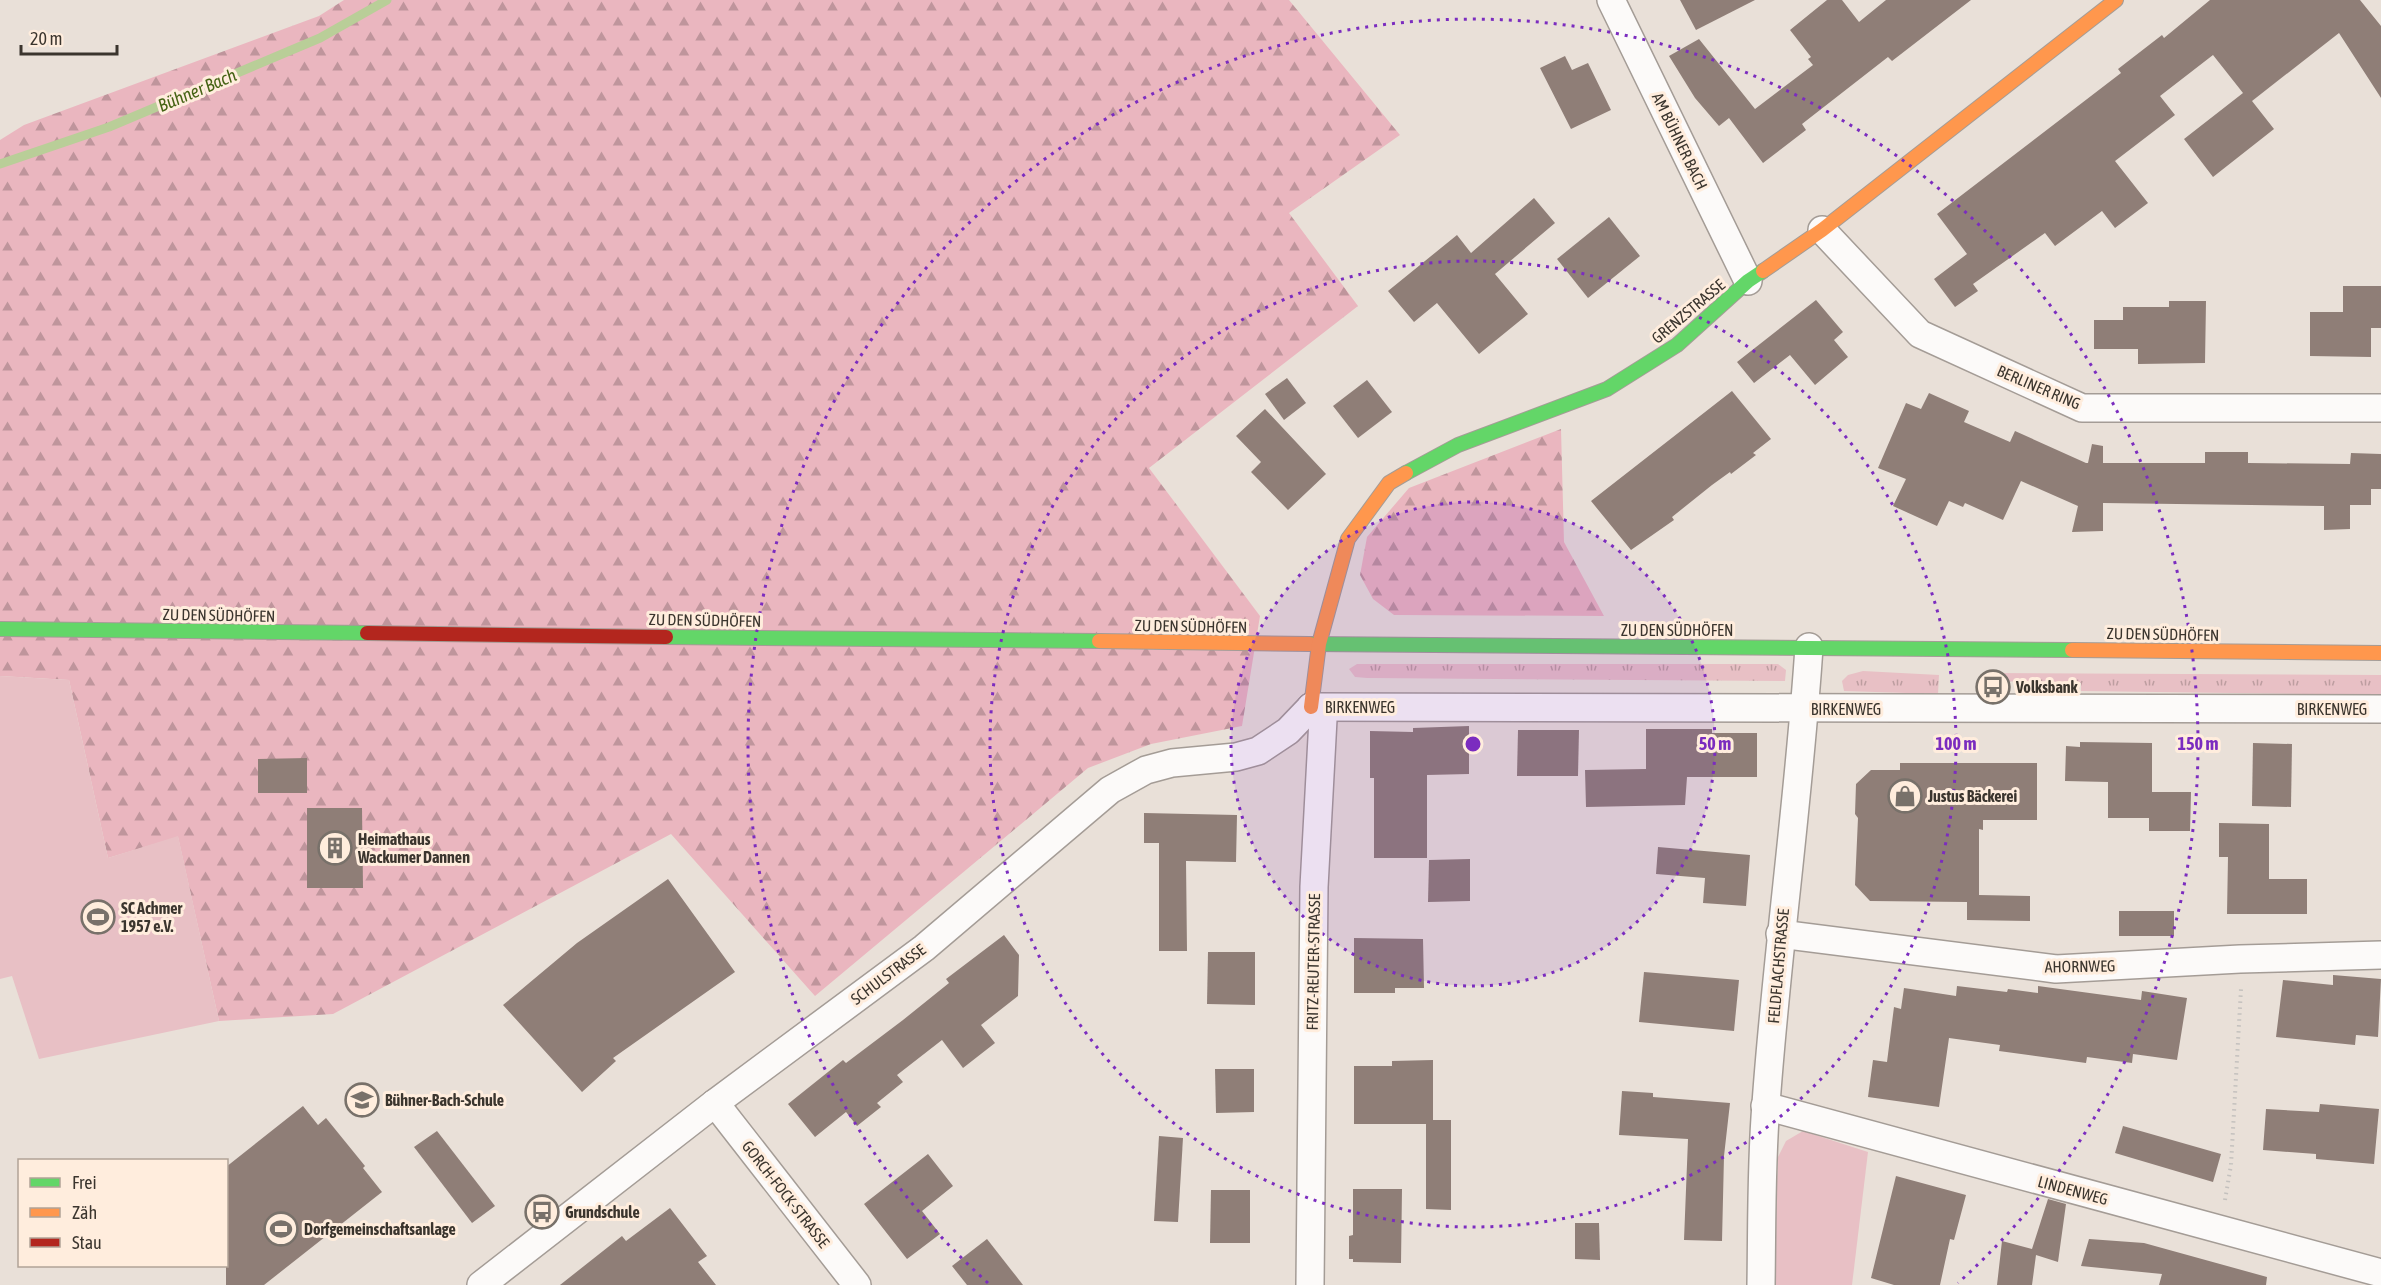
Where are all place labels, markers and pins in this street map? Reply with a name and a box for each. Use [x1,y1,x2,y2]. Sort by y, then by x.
bus stop icon: Volksbank [1975,669,2011,705]
place label: Volksbank [2015,678,2079,696]
centre of rings [1463,734,1483,754]
shop icon: Justus Bäckerei [1887,778,1923,814]
place label: Justus Bäckerei [1927,787,2018,805]
building icon: Heimathaus Wackumer Dannen [317,830,353,866]
place label: Heimathaus Wackumer Dannen [357,830,470,866]
sports icon: SC Achmer 1957 e.V. [80,899,116,935]
place label: SC Achmer 1957 e.V. [121,899,182,935]
school or university icon: Bühner-Bach-Schule [344,1082,380,1118]
place label: Bühner-Bach-Schule [385,1091,504,1109]
bus stop icon: Grundschule [524,1194,560,1230]
place label: Grundschule [565,1203,640,1221]
sports icon: Dorfgemeinschaftsanlage [263,1211,299,1247]
place label: Dorfgemeinschaftsanlage [304,1220,456,1238]

